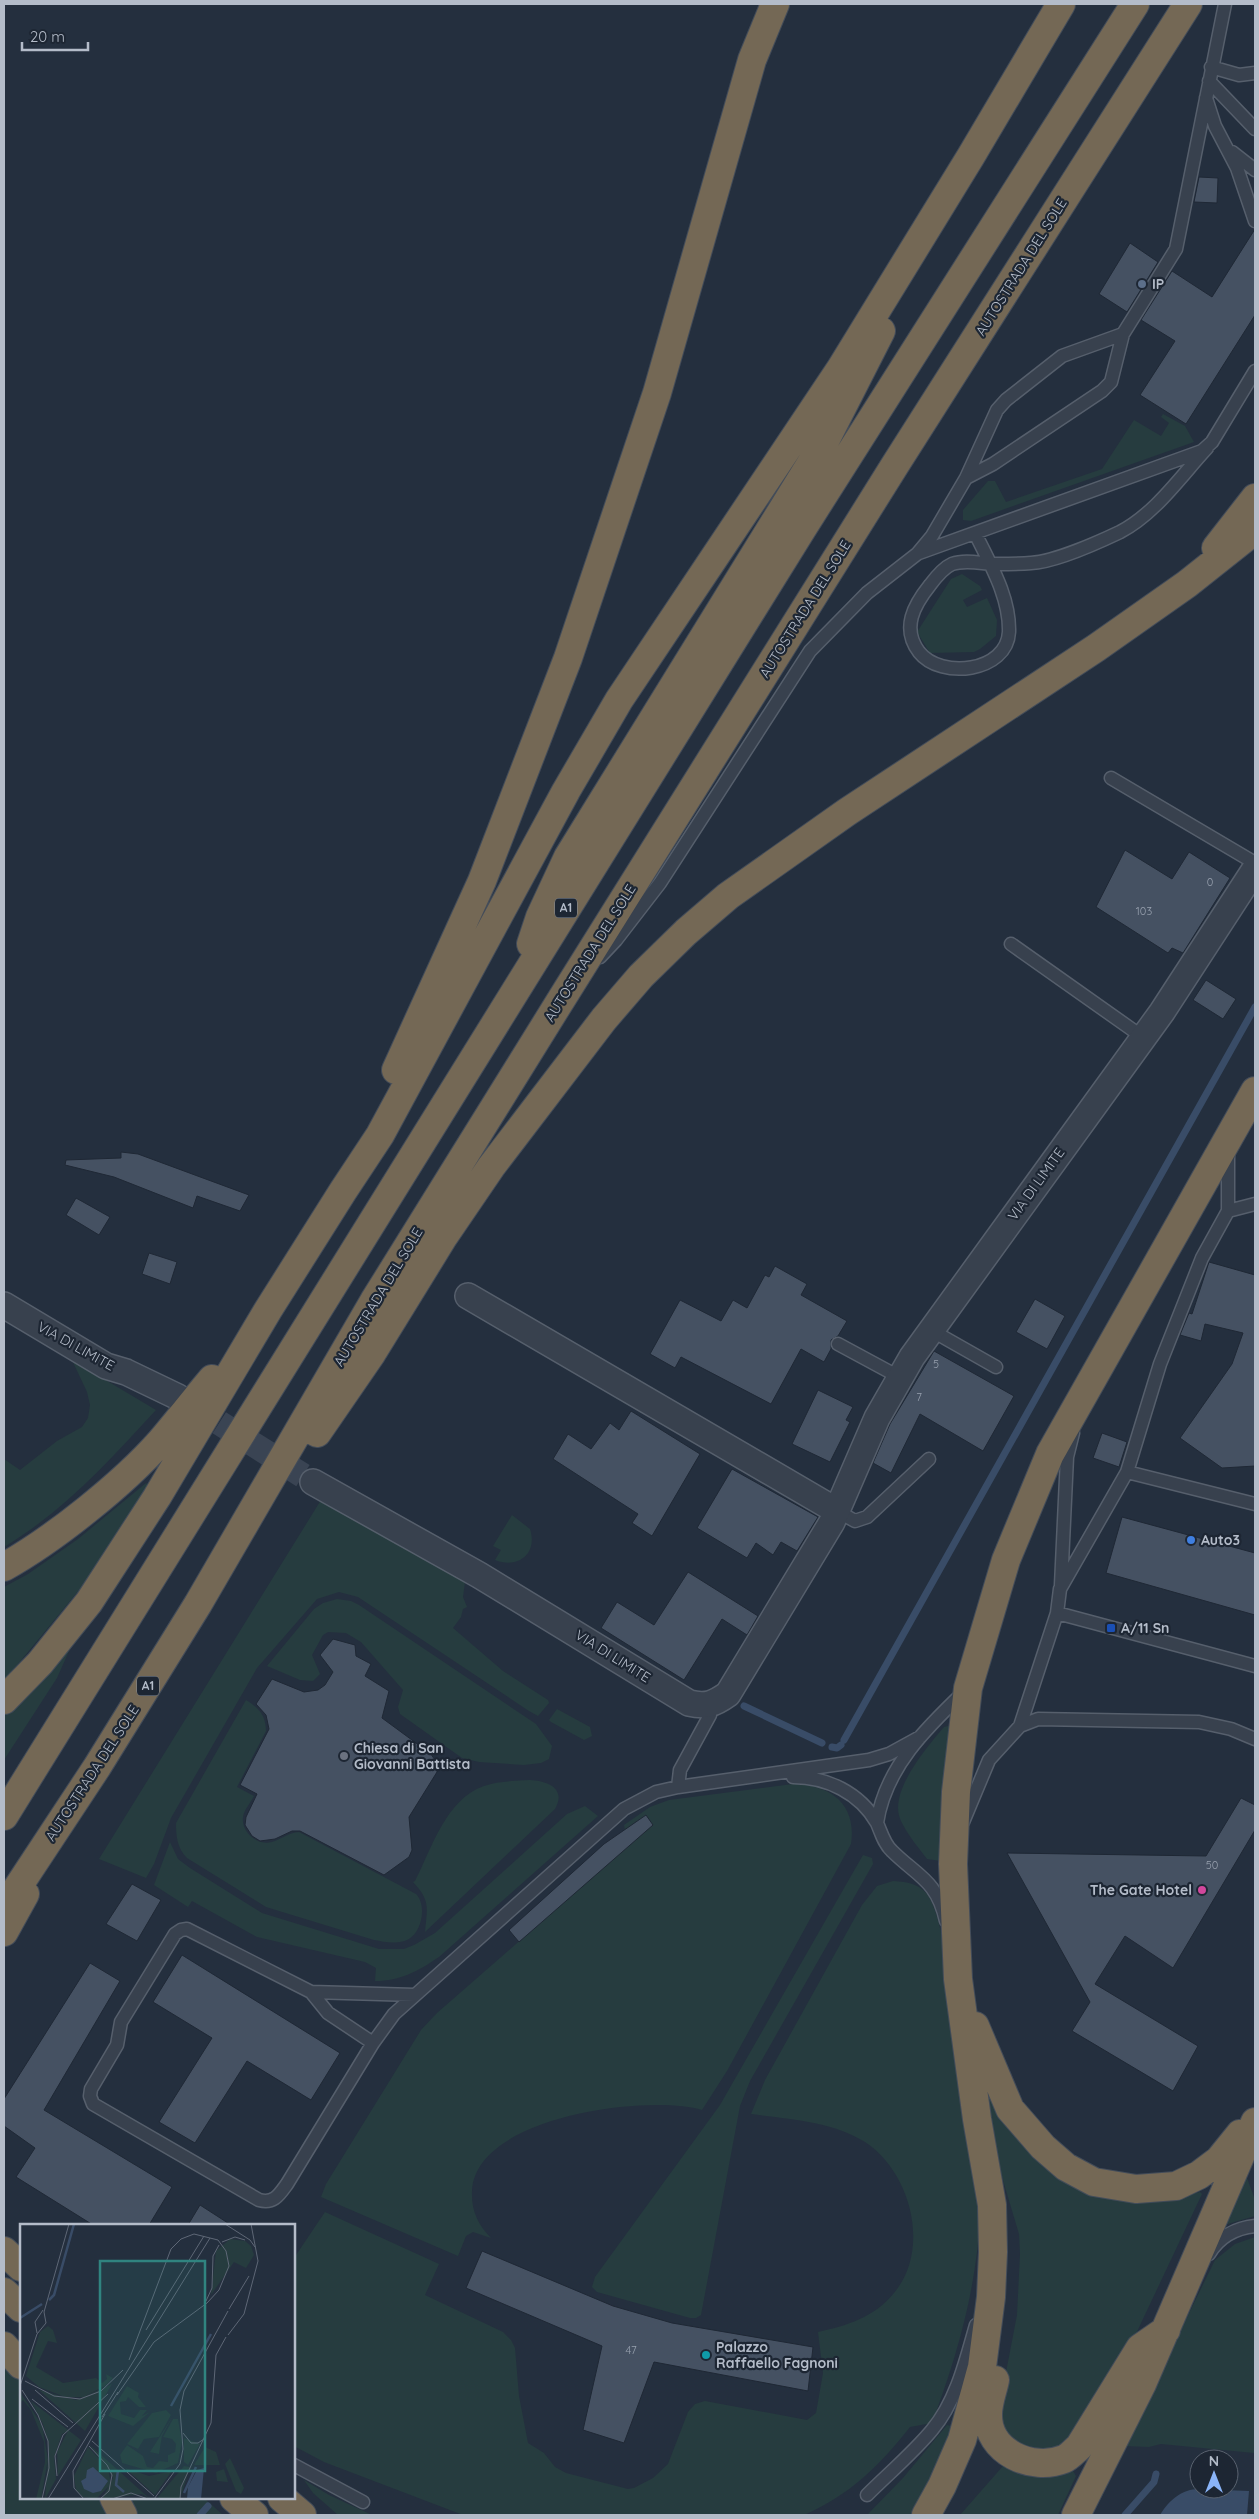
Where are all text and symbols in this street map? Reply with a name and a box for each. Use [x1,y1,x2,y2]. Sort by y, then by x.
scale bar [22,20,89,52]
text: 20 m [30,27,65,46]
street label: AUTOSTRADA DEL SOLE [971,195,1071,339]
place label: IP [1152,275,1164,293]
marker: IP [1136,278,1148,290]
street label: AUTOSTRADA DEL SOLE [755,537,855,681]
house number: 0 [1207,875,1213,889]
street label: AUTOSTRADA DEL SOLE [540,881,640,1025]
road number: A1 [555,898,577,918]
house number: 103 [1136,904,1152,918]
street label: VIA DI LIMITE [1004,1144,1068,1224]
street label: AUTOSTRADA DEL SOLE [329,1224,427,1370]
street label: VIA DI LIMITE [34,1317,118,1375]
house number: 5 [933,1357,939,1371]
house number: 7 [916,1390,922,1404]
place label: Auto3 [1201,1531,1240,1549]
marker: Auto3 [1185,1534,1197,1546]
place label: A/11 Sn [1121,1619,1169,1637]
marker: A/11 Sn [1105,1622,1117,1634]
street label: VIA DI LIMITE [572,1626,654,1686]
road number: A1 [137,1676,159,1695]
street label: AUTOSTRADA DEL SOLE [41,1702,143,1844]
place label: Chiesa di San Giovanni Battista [354,1739,470,1773]
marker: Chiesa di San Giovanni Battista [338,1750,350,1762]
house number: 50 [1206,1858,1218,1872]
place label: The Gate Hotel [1090,1881,1192,1899]
marker: The Gate Hotel [1196,1884,1208,1896]
inset map [20,2224,295,2499]
place label: Palazzo Raffaello Fagnoni [716,2338,838,2372]
house number: 47 [625,2343,637,2357]
marker: Palazzo Raffaello Fagnoni [700,2349,712,2361]
north arrow [1189,2449,1239,2499]
text: N [1209,2452,1219,2470]

